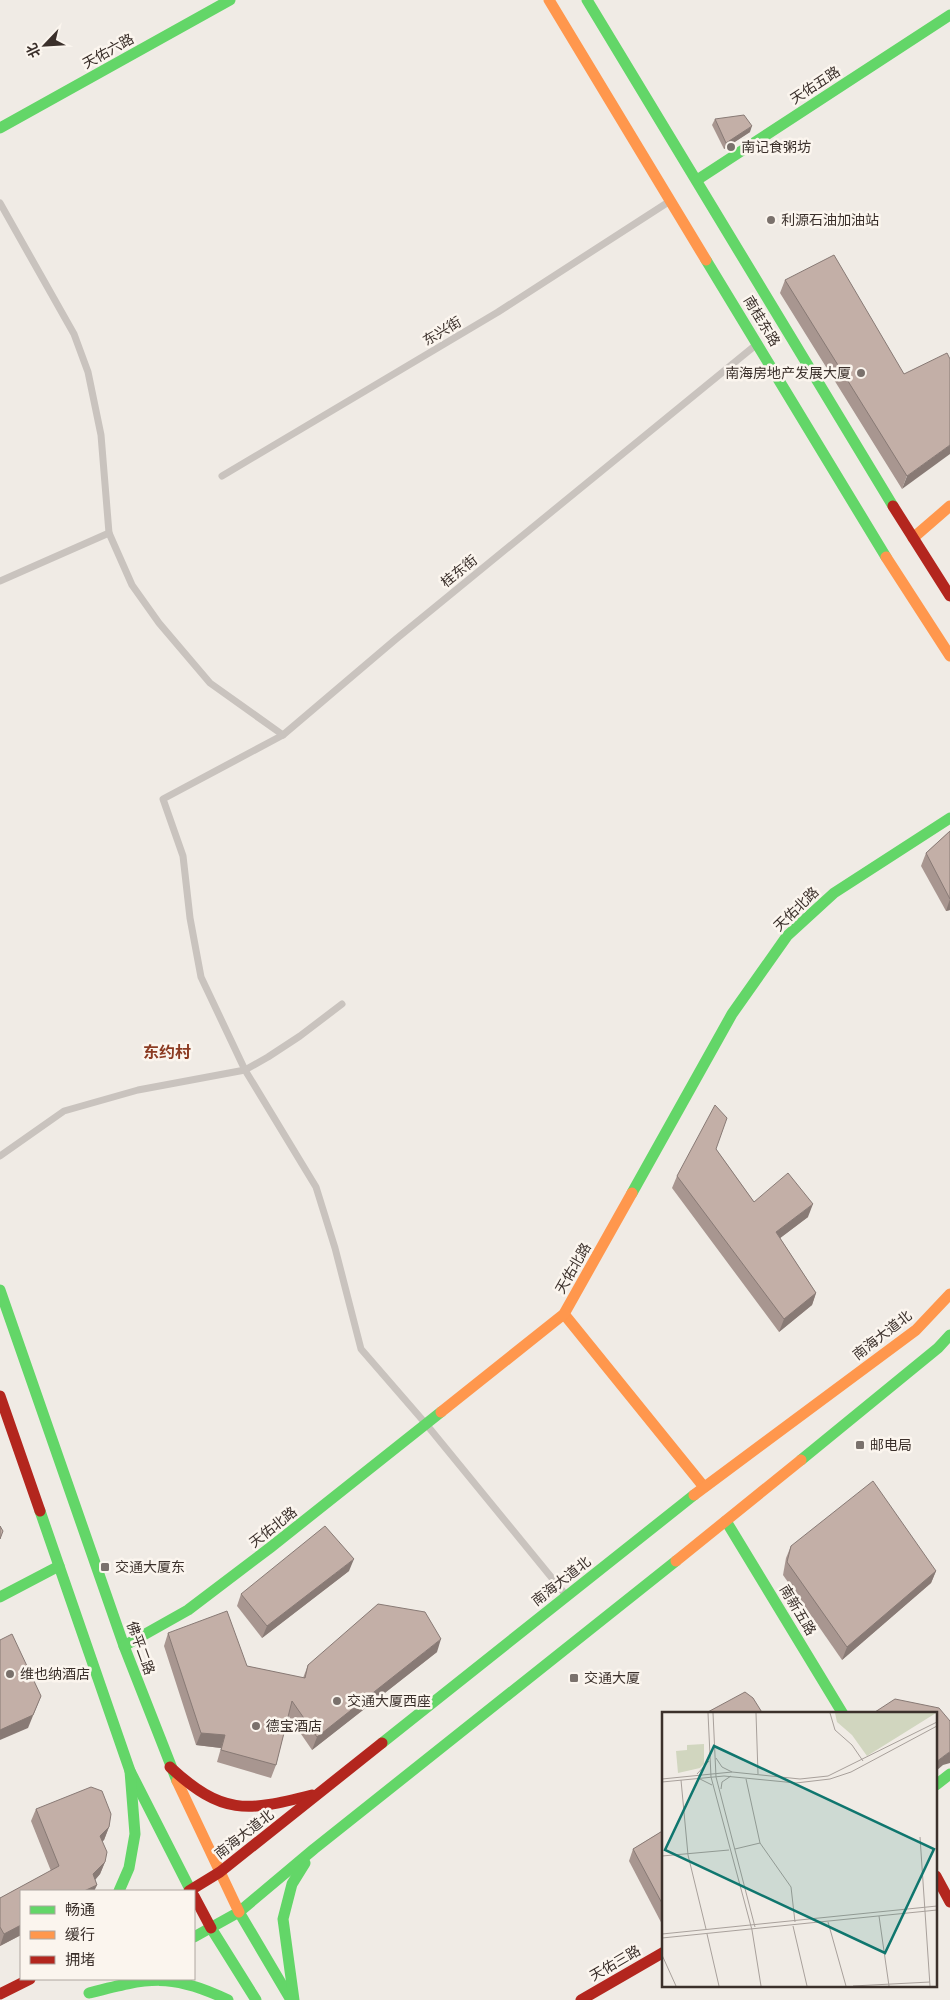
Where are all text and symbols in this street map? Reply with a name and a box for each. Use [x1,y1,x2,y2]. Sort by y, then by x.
north arrow [20,20,70,70]
street label: 天佑六路 [80,30,136,72]
text: 北 [23,41,43,60]
street label: 天佑五路 [787,63,843,107]
place label: 南记食粥坊 [741,139,811,155]
marker: 南记食粥坊 [725,141,737,153]
place label: 利源石油加油站 [781,212,879,228]
marker: 利源石油加油站 [765,214,777,226]
street label: 南桂东路 [741,293,783,349]
street label: 东兴街 [420,313,464,349]
place label: 南海房地产发展大厦 [725,365,851,381]
marker: 南海房地产发展大厦 [855,367,867,379]
street label: 桂东街 [438,552,480,590]
street label: 天佑北路 [770,884,822,934]
district label: 东约村 [143,1043,191,1062]
street label: 天佑北路 [552,1240,594,1296]
street label: 南海大道北 [849,1307,915,1363]
place label: 邮电局 [870,1437,912,1453]
marker: 邮电局 [854,1439,866,1451]
street label: 天佑北路 [246,1503,300,1551]
street label: 南海大道北 [528,1553,594,1609]
place label: 交通大厦东 [115,1559,185,1575]
marker: 交通大厦东 [99,1561,111,1573]
street label: 南新五路 [777,1582,819,1638]
street label: 佛平二路 [124,1619,158,1677]
place label: 维也纳酒店 [20,1666,90,1682]
marker: 维也纳酒店 [4,1668,16,1680]
place label: 交通大厦 [584,1670,640,1686]
marker: 交通大厦 [568,1672,580,1684]
place label: 交通大厦西座 [347,1693,431,1709]
marker: 交通大厦西座 [331,1695,343,1707]
inset map [662,1712,938,1988]
place label: 德宝酒店 [266,1718,322,1734]
marker: 德宝酒店 [250,1720,262,1732]
street label: 南海大道北 [211,1806,277,1862]
legend [20,1890,195,1980]
text: 畅通 [65,1901,95,1919]
text: 缓行 [65,1926,95,1944]
street label: 天佑三路 [587,1942,643,1984]
text: 拥堵 [65,1951,95,1969]

